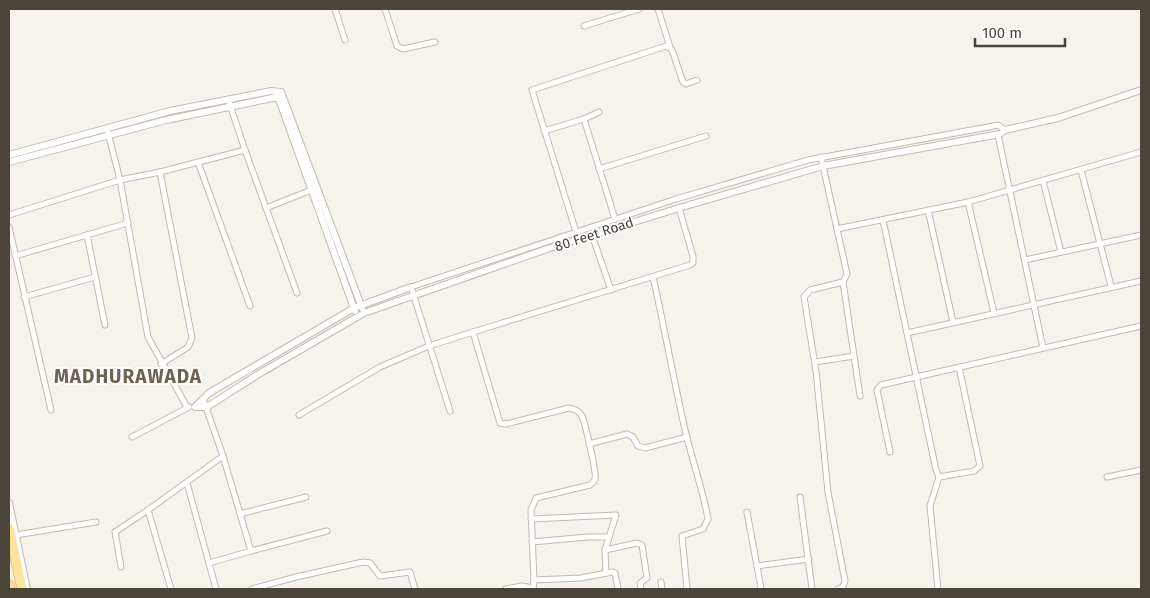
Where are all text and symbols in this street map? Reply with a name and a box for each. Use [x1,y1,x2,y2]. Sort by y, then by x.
scale bar [975,15,1065,47]
text: 100 m [982,24,1022,42]
street label: 80 Feet Road [553,214,636,255]
district label: MADHURAWADA [54,365,202,388]

